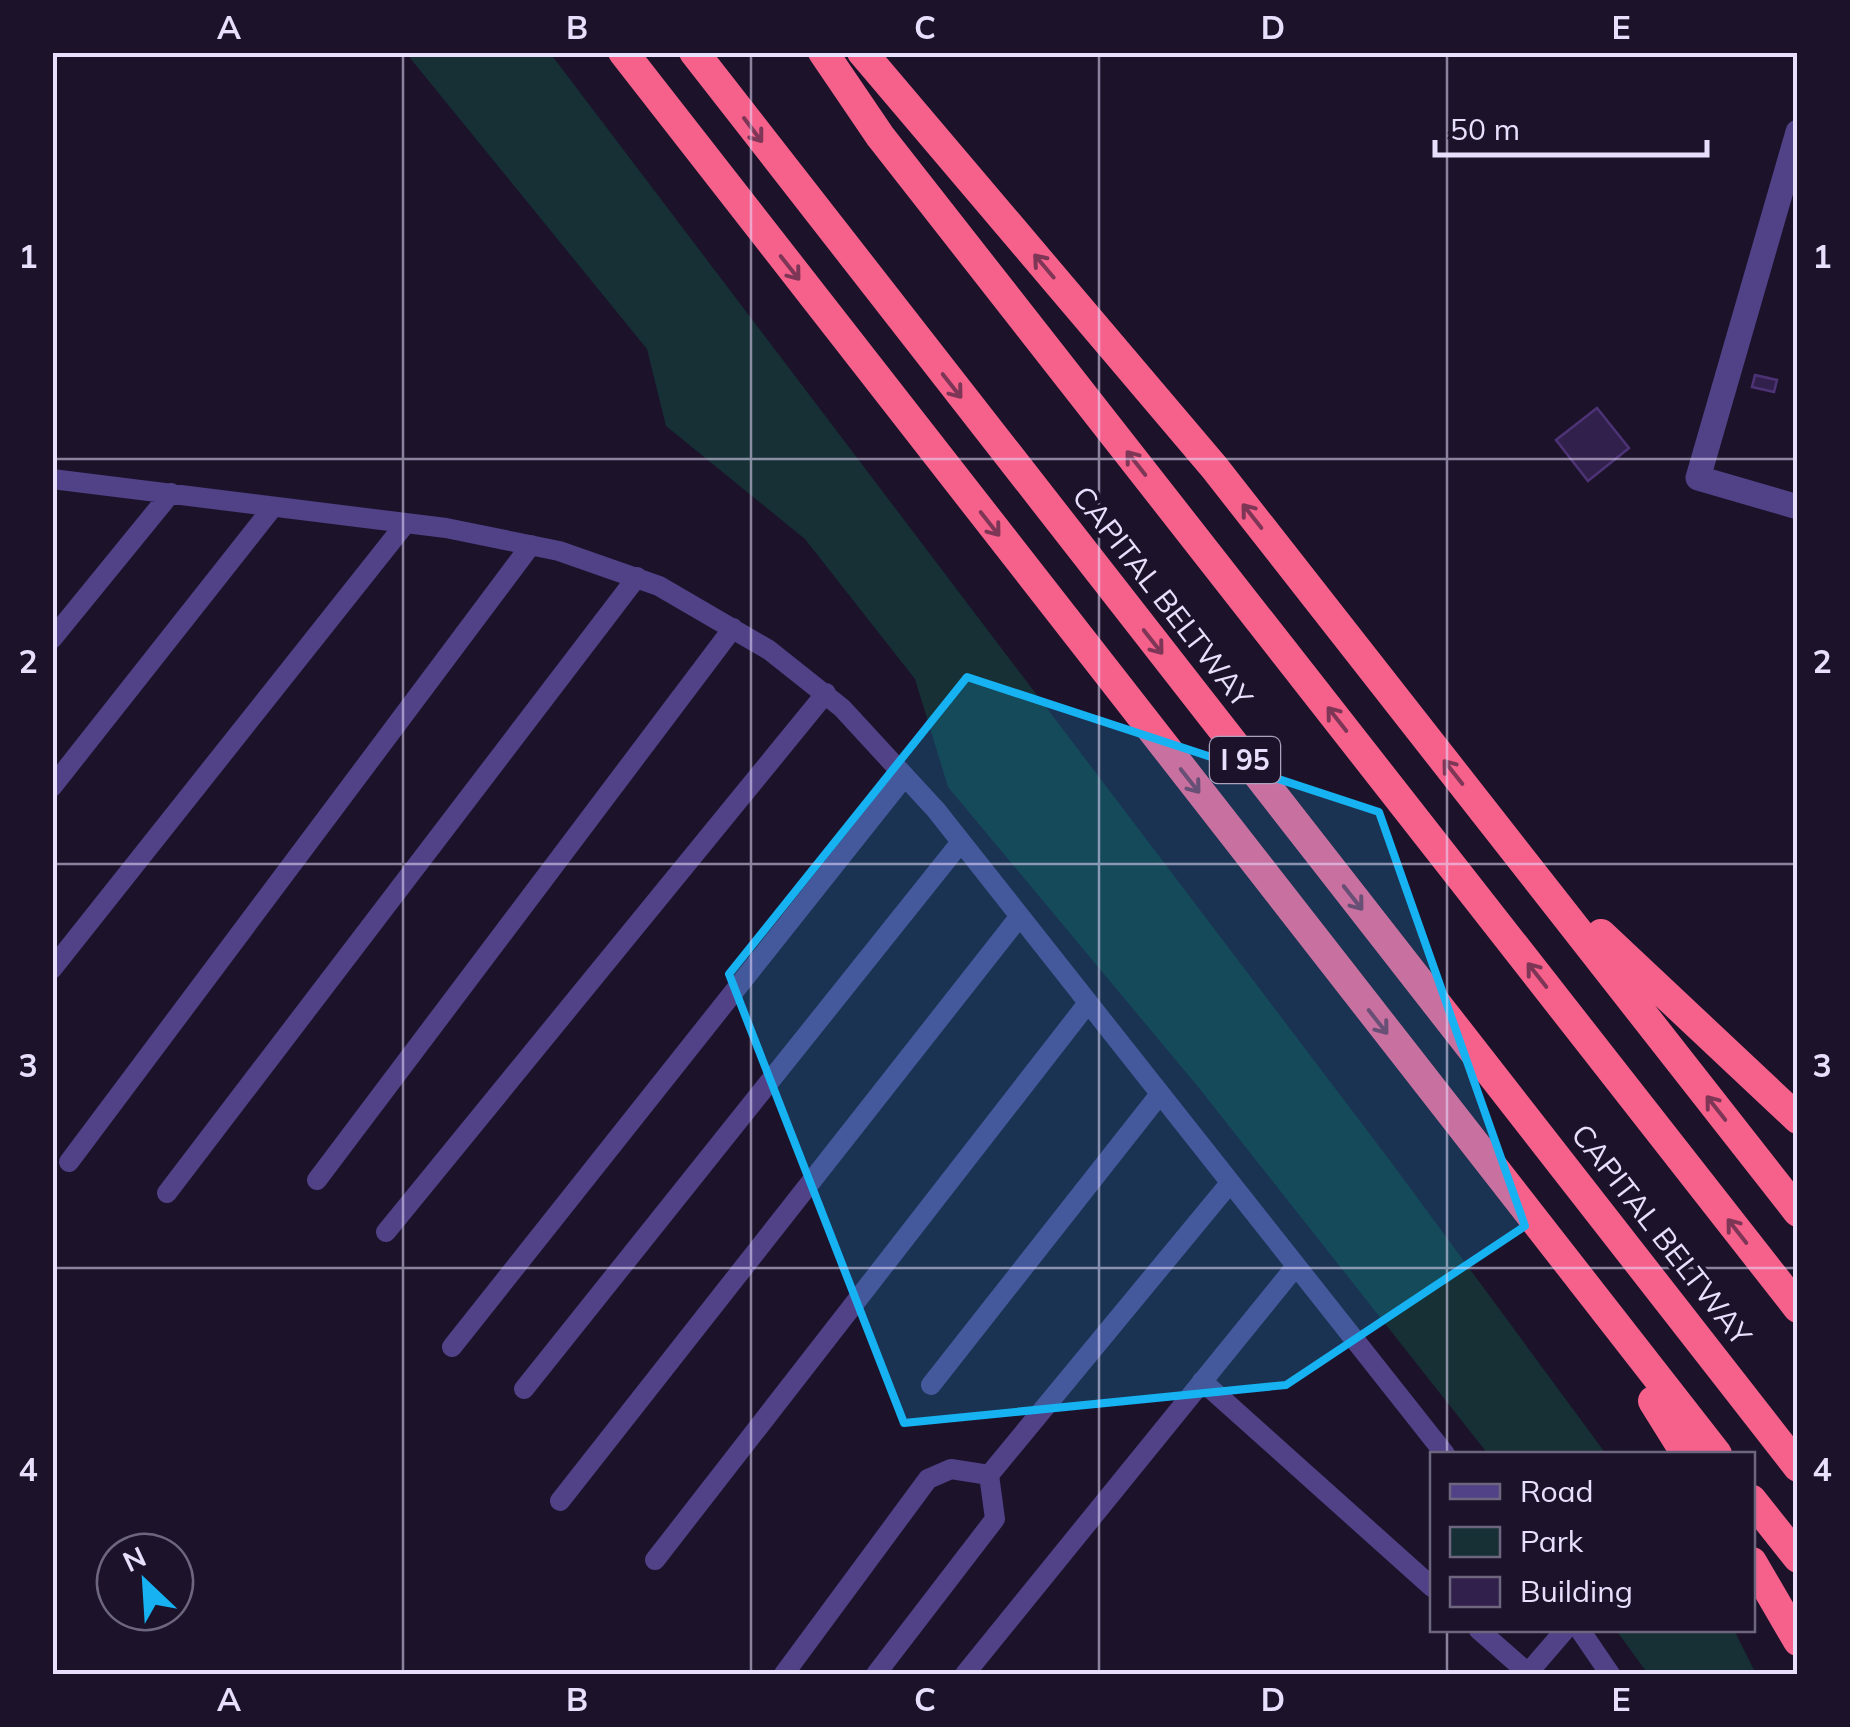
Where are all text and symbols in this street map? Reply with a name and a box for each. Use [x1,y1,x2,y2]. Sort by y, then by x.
text: A [217,7,241,47]
text: B [566,7,588,47]
text: C [914,7,936,47]
text: D [1261,7,1285,47]
text: E [1611,7,1631,47]
scale bar [1435,95,1708,157]
text: 50 m [1450,110,1520,148]
one-way arrow [742,116,763,143]
text: 1 [18,236,38,276]
text: 1 [1812,236,1832,276]
one-way arrow [779,254,800,281]
one-way arrow [1033,254,1055,280]
one-way arrow [941,373,963,399]
one-way arrow [1126,450,1147,477]
street label: CAPITAL BELTWAY [1065,478,1262,715]
one-way arrow [1242,503,1263,530]
one-way arrow [979,511,1001,537]
one-way arrow [1141,629,1163,655]
text: 2 [18,641,38,681]
text: 2 [1812,641,1832,681]
one-way arrow [1327,706,1348,733]
road number: I 95 [1210,737,1280,783]
one-way arrow [1442,759,1464,785]
one-way arrow [1179,767,1201,793]
one-way arrow [1342,885,1364,911]
one-way arrow [1527,962,1548,989]
one-way arrow [1367,1008,1389,1034]
text: 3 [18,1045,38,1085]
text: 3 [1812,1045,1832,1085]
one-way arrow [1706,1095,1727,1122]
street label: CAPITAL BELTWAY [1564,1116,1761,1353]
one-way arrow [1727,1218,1748,1245]
text: 4 [18,1449,38,1489]
text: 4 [1812,1449,1832,1489]
legend [1430,1452,1755,1632]
text: Road [1520,1472,1594,1510]
text: Park [1520,1522,1584,1560]
north arrow [95,1532,195,1632]
text: N [117,1539,151,1579]
text: Building [1520,1572,1633,1610]
text: A [217,1679,241,1719]
text: B [566,1679,588,1719]
text: C [914,1679,936,1719]
text: D [1261,1679,1285,1719]
text: E [1611,1679,1631,1719]

